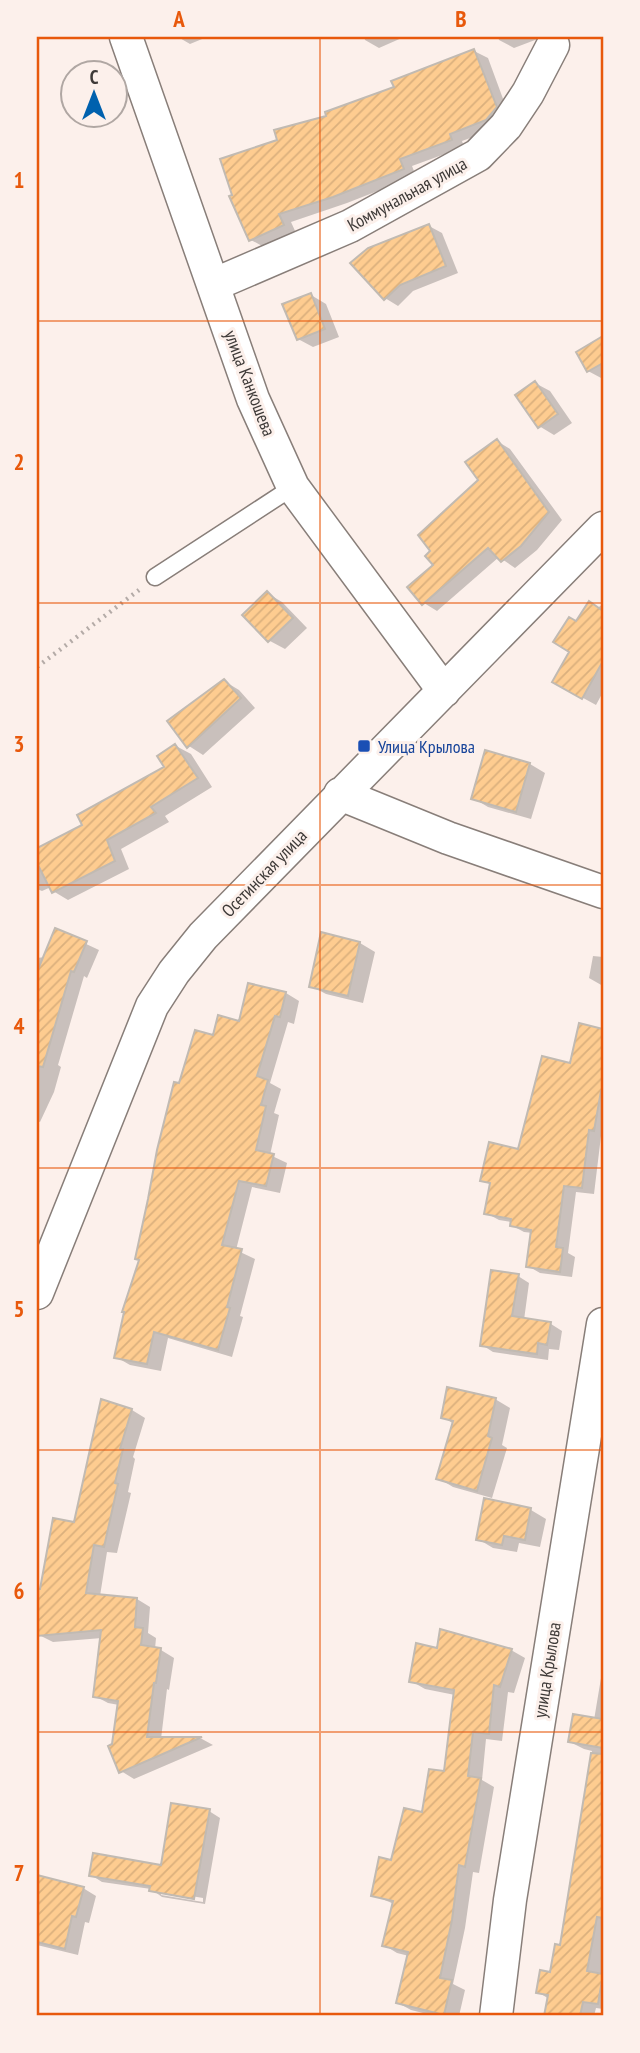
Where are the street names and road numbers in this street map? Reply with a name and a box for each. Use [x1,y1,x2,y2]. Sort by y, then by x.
street label: Коммунальная улица [343,152,471,236]
street label: улица Канкошева [219,327,281,439]
street label: Осетинская улица [216,824,312,922]
street label: улица Крылова [528,1620,566,1720]

